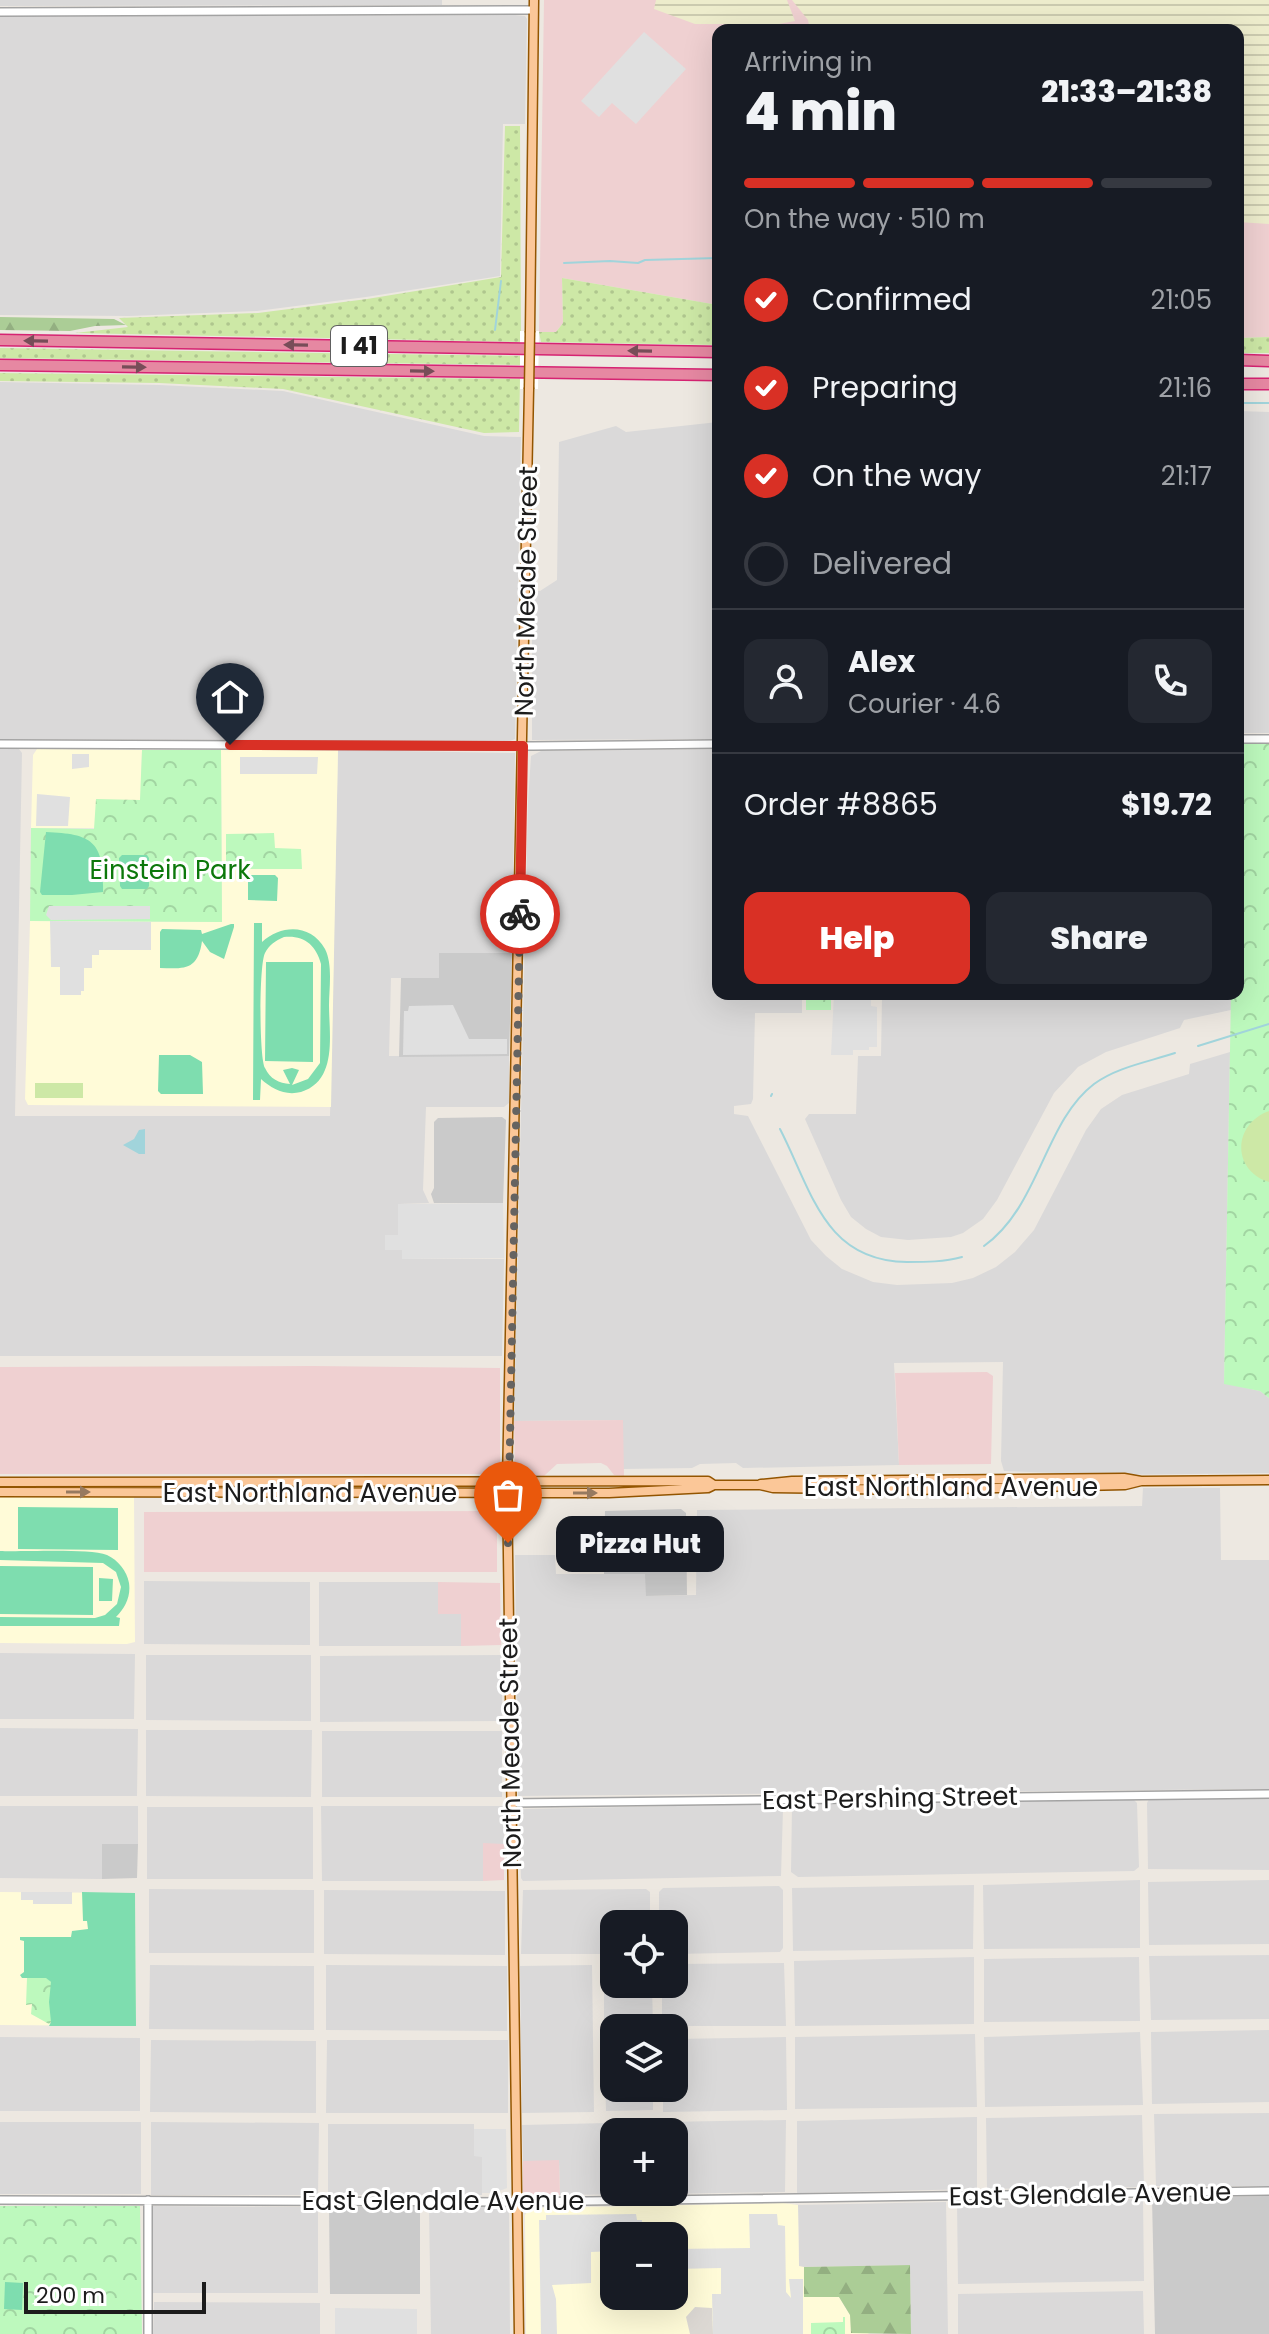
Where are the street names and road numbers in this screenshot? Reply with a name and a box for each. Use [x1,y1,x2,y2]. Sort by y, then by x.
road number: I 41 [331,326,387,366]
street label: North Meade Street [506,465,546,717]
street label: East Northland Avenue [804,1469,1098,1505]
street label: East Northland Avenue [163,1475,457,1511]
street label: North Meade Street [490,1617,530,1869]
street label: East Pershing Street [762,1778,1018,1818]
street label: East Glendale Avenue [948,2174,1232,2214]
street label: East Glendale Avenue [302,2183,584,2219]

